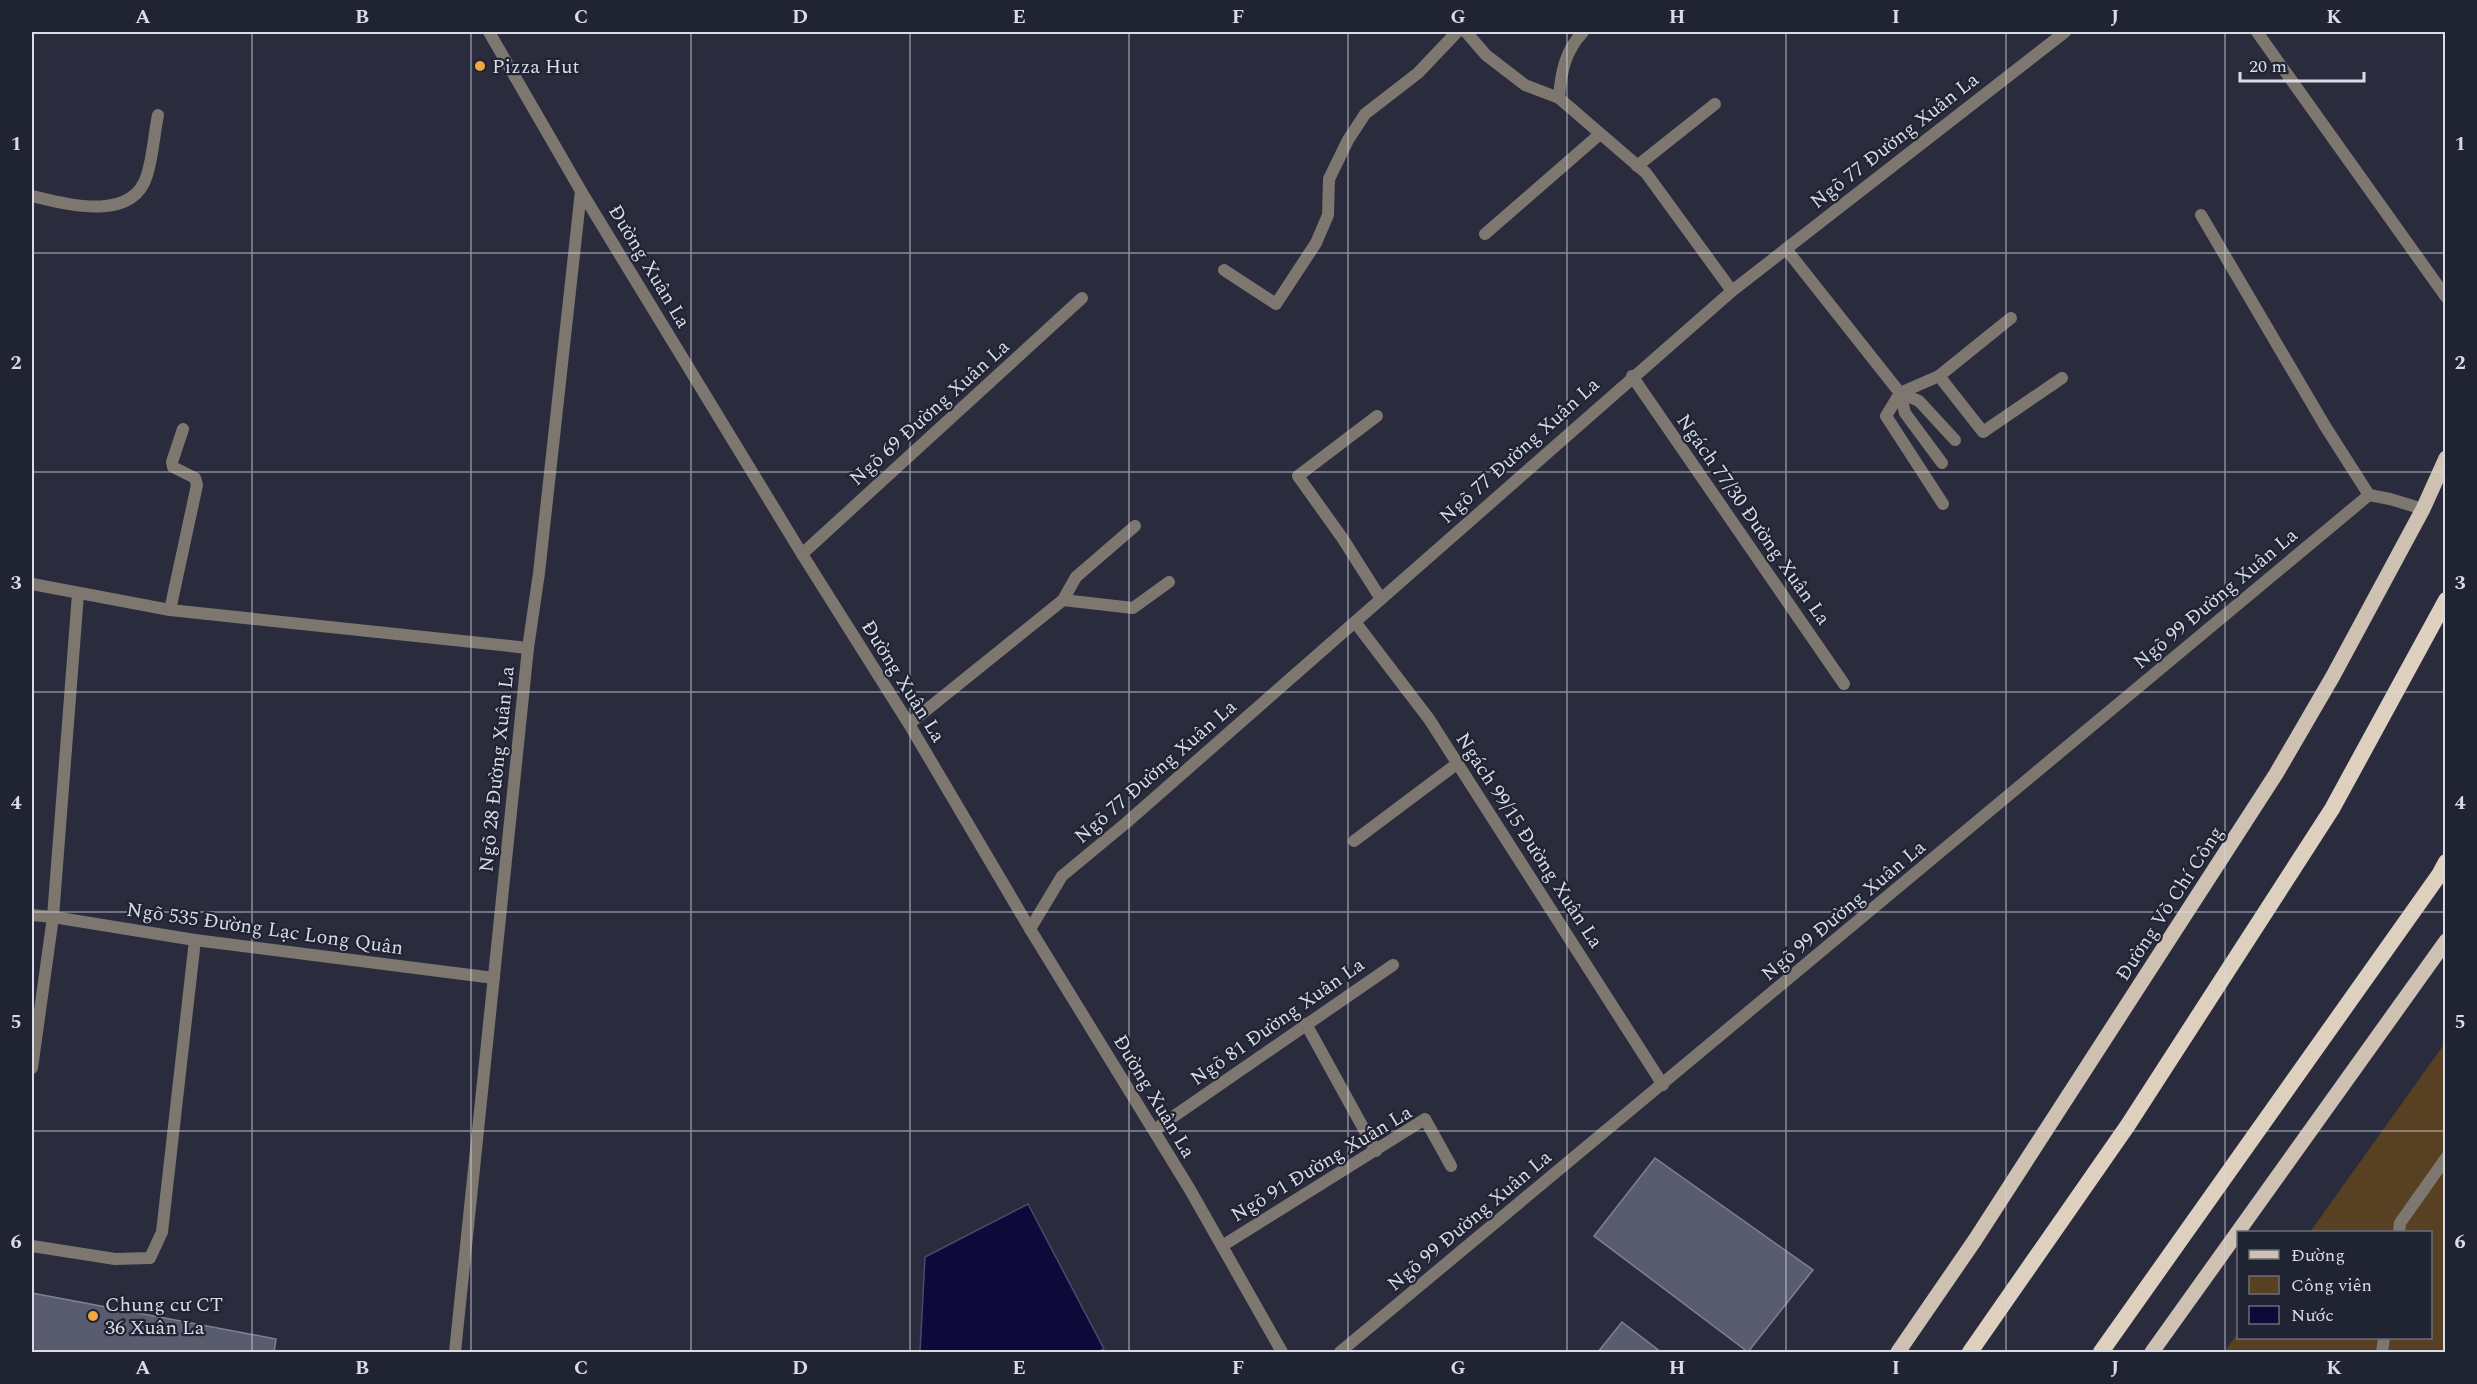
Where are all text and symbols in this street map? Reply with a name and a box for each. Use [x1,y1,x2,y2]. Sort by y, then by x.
text: A [135,2,151,32]
text: B [355,2,369,32]
text: C [574,2,588,32]
text: D [792,2,808,32]
text: E [1012,2,1026,32]
text: F [1232,2,1244,32]
text: G [1450,2,1466,32]
text: H [1669,2,1685,32]
text: I [1892,2,1900,32]
text: J [2111,2,2119,32]
text: K [2326,2,2342,32]
scale bar [2240,45,2364,83]
place label: Pizza Hut [492,52,580,82]
text: 20 m [2249,53,2287,80]
marker: Pizza Hut [473,59,487,73]
street label: Ngõ 77 Đường Xuân La [1804,65,1986,216]
text: 1 [10,129,22,159]
text: 1 [2454,129,2466,159]
street label: Đường Xuân La [600,199,698,334]
street label: Ngõ 69 Đường Xuân La [843,332,1017,493]
text: 2 [10,348,22,378]
text: 2 [2454,348,2466,378]
street label: Ngõ 77 Đường Xuân La [1433,370,1607,531]
street label: Ngách 77/30 Đường Xuân La [1669,408,1838,632]
street label: Ngõ 99 Đường Xuân La [2127,521,2305,677]
text: 3 [10,568,22,598]
text: 3 [2454,568,2466,598]
street label: Đường Xuân La [853,614,953,749]
street label: Ngõ 28 Đường Xuân La [471,664,523,874]
street label: Ngõ 77 Đường Xuân La [1068,692,1244,851]
street label: Ngách 99/15 Đường Xuân La [1448,727,1611,955]
text: 4 [10,788,22,818]
text: 4 [2454,788,2466,818]
street label: Đường Võ Chí Công [2108,820,2231,987]
street label: Ngõ 99 Đường Xuân La [1755,833,1933,989]
street label: Ngõ 535 Đường Lạc Long Quân [125,895,405,963]
street label: Ngõ 81 Đường Xuân La [1184,950,1371,1093]
text: 5 [10,1007,22,1037]
text: 5 [2454,1007,2466,1037]
street label: Đường Xuân La [1105,1029,1203,1164]
street label: Ngõ 91 Đường Xuân La [1225,1098,1418,1230]
street label: Ngõ 99 Đường Xuân La [1381,1143,1559,1299]
text: 6 [10,1227,22,1257]
text: 6 [2454,1227,2466,1257]
legend [2237,1231,2432,1339]
text: Đường [2291,1242,2345,1269]
text: Công viên [2291,1272,2372,1299]
place label: Chung cư CT 36 Xuân La [105,1290,223,1343]
text: Nước [2291,1302,2334,1329]
marker: Chung cư CT 36 Xuân La [86,1309,100,1323]
text: A [135,1353,151,1383]
text: B [355,1353,369,1383]
text: C [574,1353,588,1383]
text: D [792,1353,808,1383]
text: E [1012,1353,1026,1383]
text: F [1232,1353,1244,1383]
text: G [1450,1353,1466,1383]
text: H [1669,1353,1685,1383]
text: I [1892,1353,1900,1383]
text: J [2111,1353,2119,1383]
text: K [2326,1353,2342,1383]

